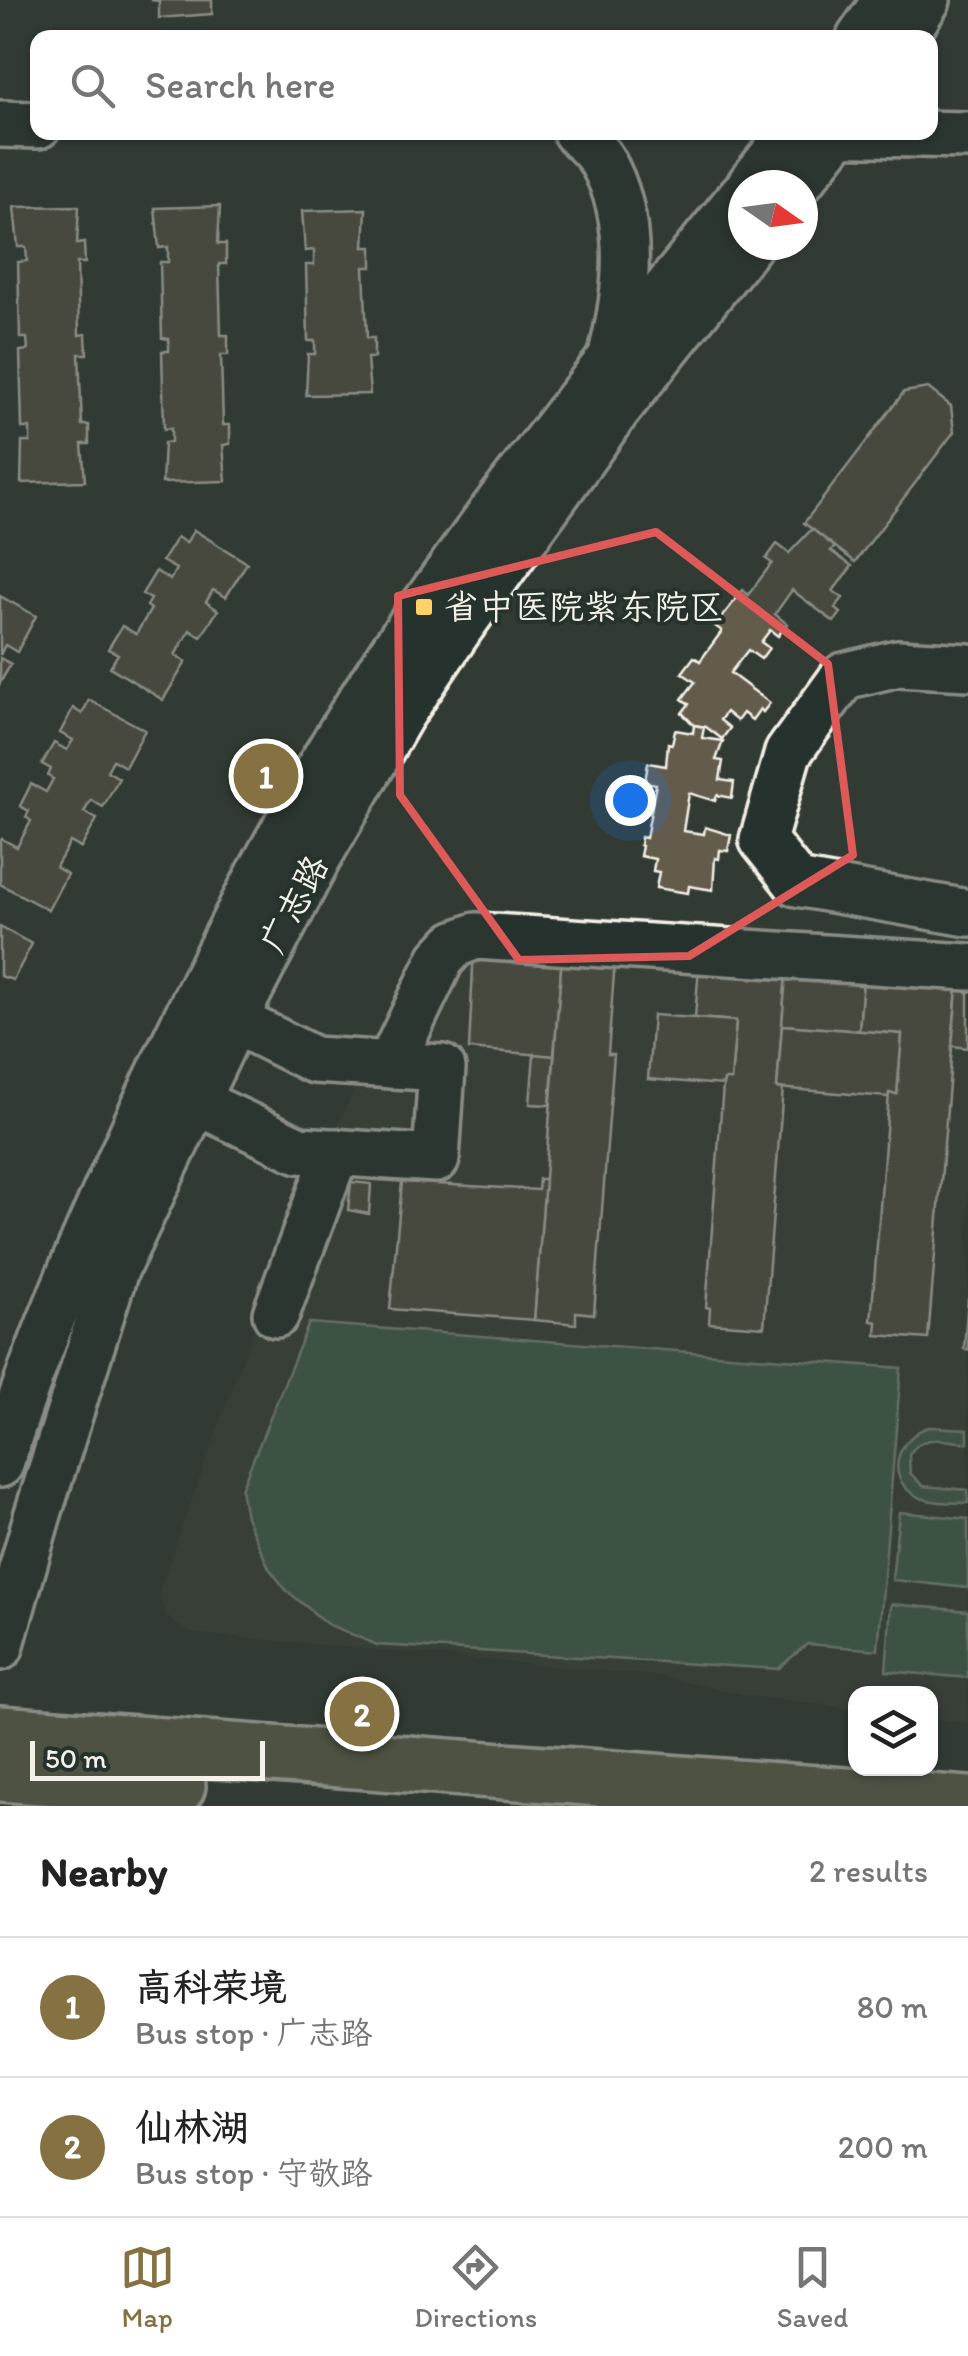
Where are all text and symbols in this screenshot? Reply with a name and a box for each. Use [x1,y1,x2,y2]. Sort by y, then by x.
search box [30,30,938,140]
icon: search [65,58,120,113]
text: Search here [145,62,336,108]
north arrow [728,170,818,260]
place label: 省中医院紫东院区 [444,586,724,628]
marker: 省中医院紫东院区 [413,596,435,618]
pin: 1 [234,738,298,814]
your location [605,775,656,826]
street label: 广志路 [251,848,337,960]
pin: 2 [330,1676,394,1752]
map controls [848,1686,938,1776]
button: layers [848,1686,938,1776]
scale bar [30,1736,265,1780]
text: 50 m [45,1741,107,1775]
text: Nearby [40,1846,167,1897]
text: 2 results [809,1852,928,1890]
text: 高科荣境 [135,1964,287,2010]
text: 1 [65,1988,80,2026]
text: 80 m [857,1988,928,2026]
text: Bus stop · 广志路 [135,2014,372,2052]
text: 仙林湖 [135,2104,249,2150]
text: 2 [64,2128,81,2166]
text: 200 m [838,2128,928,2166]
text: Bus stop · 守敬路 [135,2154,372,2192]
tab: Map [120,2240,175,2334]
tab: Directions [414,2240,537,2334]
tab: Saved [777,2240,848,2334]

